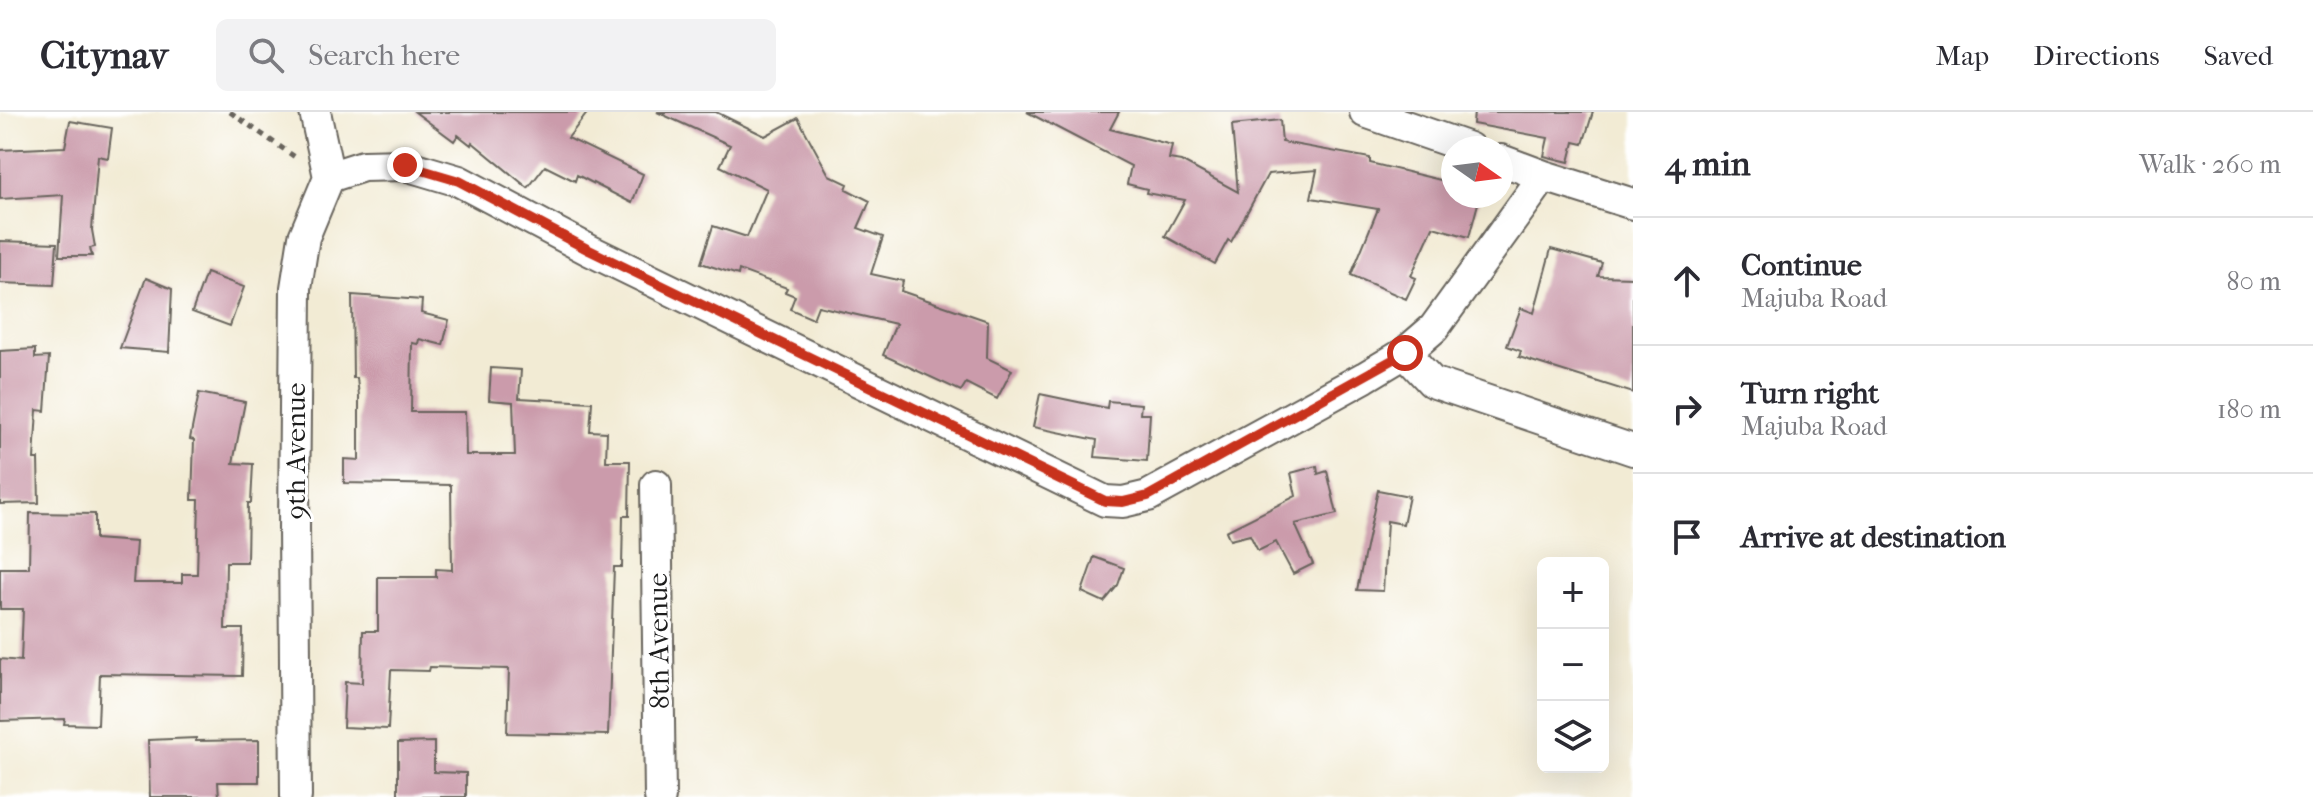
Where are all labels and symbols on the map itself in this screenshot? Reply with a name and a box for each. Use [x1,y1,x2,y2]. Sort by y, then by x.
north arrow [1441,136,1513,208]
route end [387,147,423,183]
route start [1387,335,1423,371]
street label: 9th Avenue [279,382,312,519]
street label: 8th Avenue [641,572,676,709]

